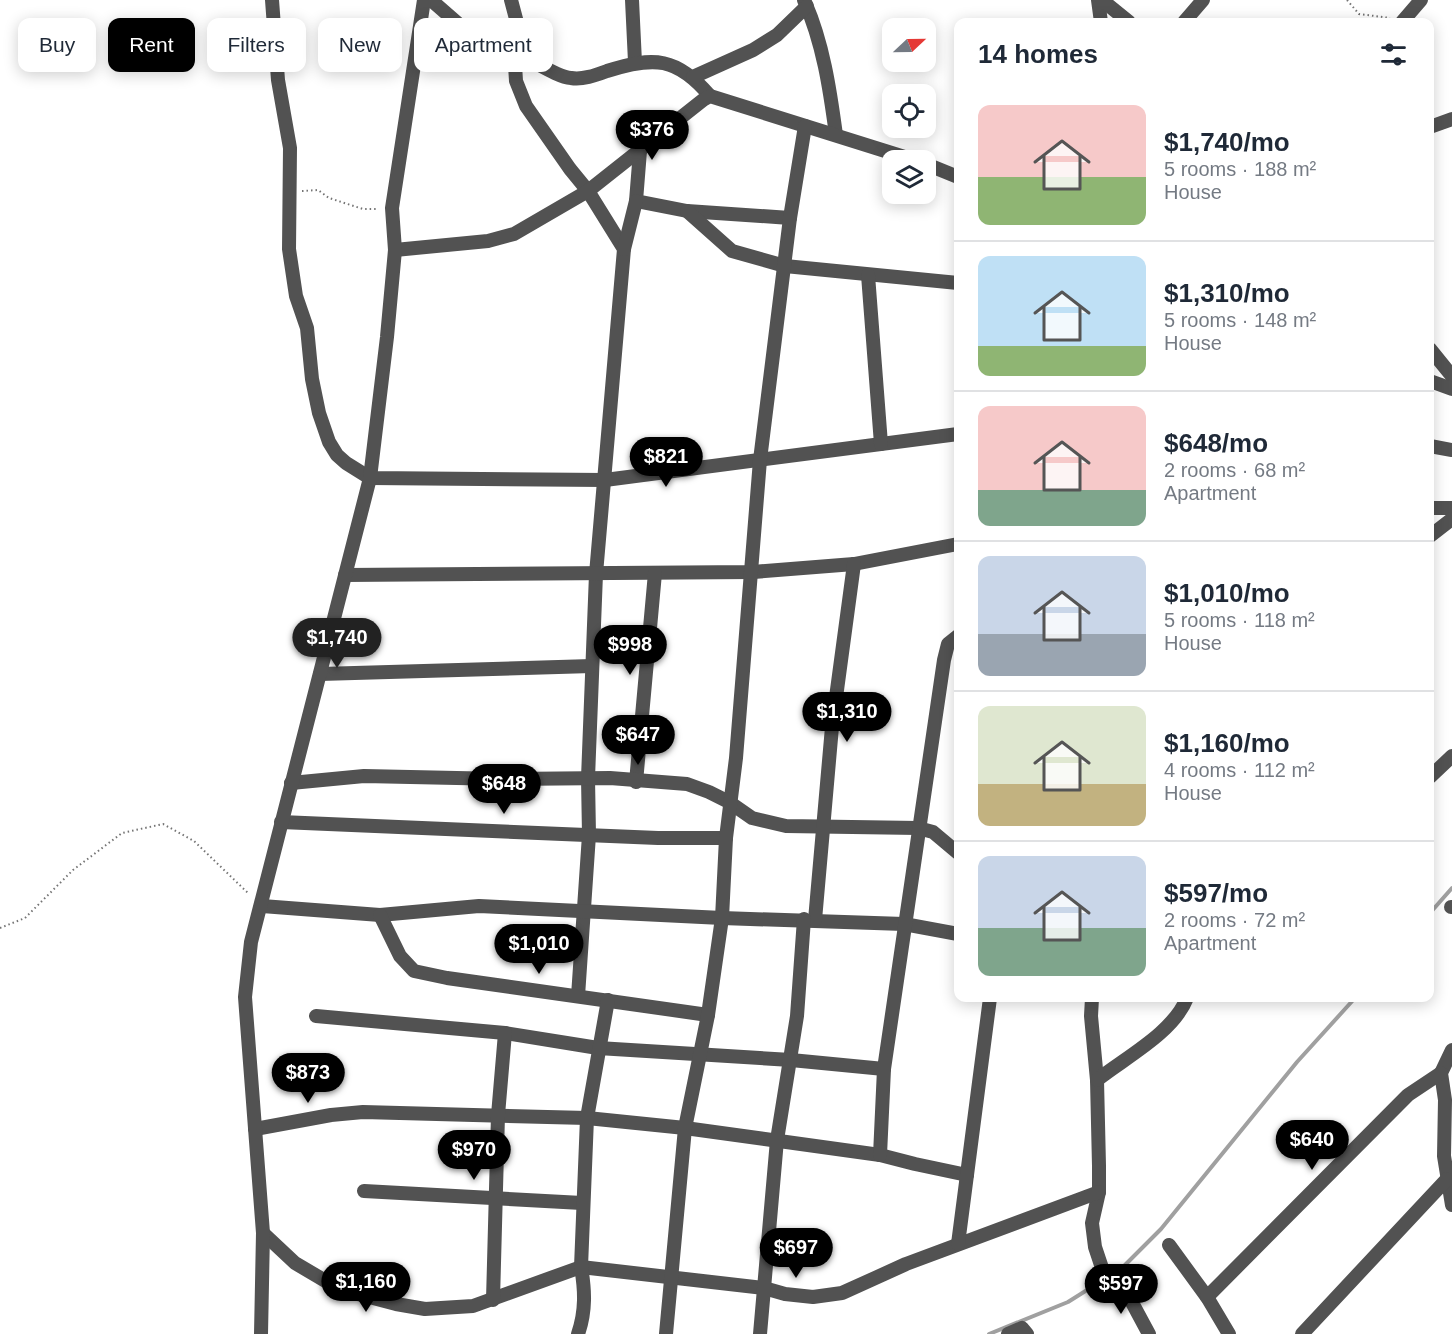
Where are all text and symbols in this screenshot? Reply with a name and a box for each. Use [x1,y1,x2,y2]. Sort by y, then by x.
chip: Buy [18,18,96,72]
chip: Rent [108,18,195,72]
chip: Filters [207,18,306,72]
chip: New [318,18,402,72]
chip: Apartment [414,18,553,72]
north arrow [882,18,936,72]
map controls [882,18,936,204]
icon: filters [1377,38,1410,71]
text: 14 homes [978,39,1098,69]
button: locate [882,84,936,138]
pin: $376 [616,110,688,161]
text: $376 [630,118,674,140]
text: $1,740/mo [1164,127,1290,157]
icon: home [1026,129,1098,201]
button: layers [882,150,936,204]
text: 5 rooms · 188 m² [1164,158,1316,180]
text: House [1164,181,1222,203]
text: $1,310/mo [1164,278,1290,308]
icon: home [1026,280,1098,352]
text: 5 rooms · 148 m² [1164,309,1316,331]
text: House [1164,332,1222,354]
text: $648/mo [1164,428,1268,458]
icon: home [1026,430,1098,502]
pin: $821 [630,437,702,488]
text: $821 [644,445,688,467]
text: 2 rooms · 68 m² [1164,459,1305,481]
text: Apartment [1164,482,1256,504]
text: $1,010/mo [1164,578,1290,608]
icon: home [1026,580,1098,652]
text: 5 rooms · 118 m² [1164,609,1315,631]
pin: $1,740 [288,618,386,669]
pin: $998 [594,625,666,676]
text: $1,740 [306,626,368,648]
text: House [1164,632,1222,654]
text: $998 [608,633,652,655]
pin: $1,310 [798,692,896,743]
text: $1,310 [816,700,878,722]
pin: $647 [602,715,674,766]
text: $647 [616,723,660,745]
text: $1,160/mo [1164,728,1290,758]
icon: home [1026,730,1098,802]
text: 4 rooms · 112 m² [1164,759,1315,781]
pin: $648 [468,764,540,815]
text: $648 [482,772,526,794]
text: House [1164,782,1222,804]
text: $597/mo [1164,878,1268,908]
icon: home [1026,880,1098,952]
text: 2 rooms · 72 m² [1164,909,1305,931]
pin: $1,010 [490,924,588,975]
text: $1,010 [508,932,570,954]
text: Apartment [1164,932,1256,954]
pin: $873 [272,1053,344,1104]
text: $873 [286,1061,330,1083]
pin: $640 [1276,1120,1348,1171]
text: $640 [1290,1128,1334,1150]
pin: $970 [438,1130,510,1181]
text: $970 [452,1138,496,1160]
pin: $697 [760,1228,832,1279]
text: $697 [774,1236,818,1258]
pin: $1,160 [317,1262,415,1313]
pin: $597 [1085,1264,1157,1315]
text: $1,160 [335,1270,397,1292]
text: $597 [1099,1272,1143,1294]

